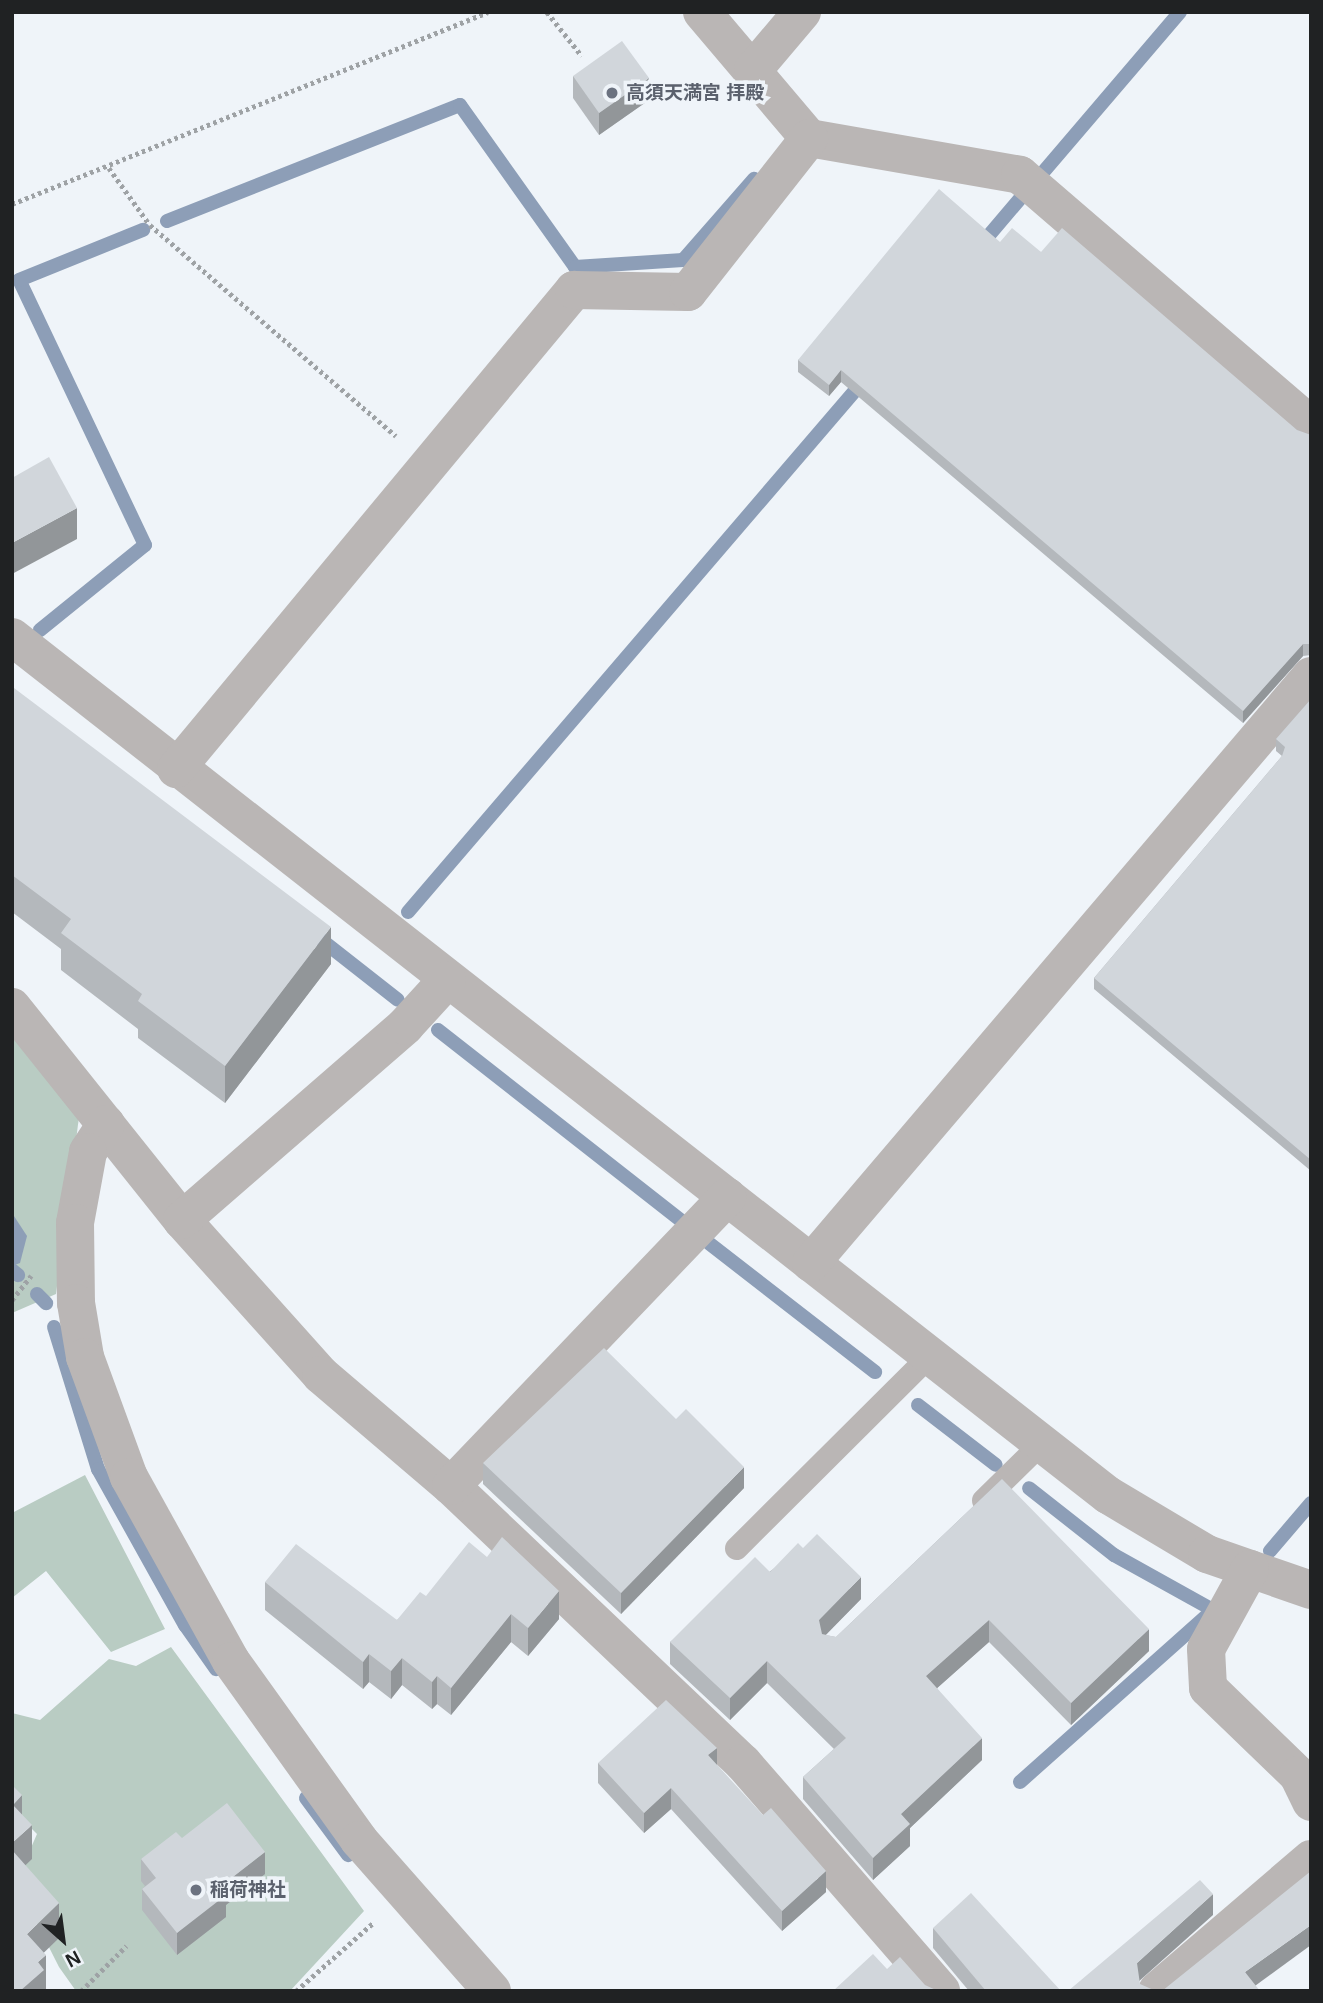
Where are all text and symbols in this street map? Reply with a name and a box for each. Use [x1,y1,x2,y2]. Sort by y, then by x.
place label: 高須天満宮 拝殿 [626,82,764,104]
marker: 高須天満宮 拝殿 [604,85,620,101]
place label: 稲荷神社 [210,1879,286,1901]
marker: 稲荷神社 [188,1882,204,1898]
north arrow [28,1905,98,1975]
text: N [62,1946,84,1971]

